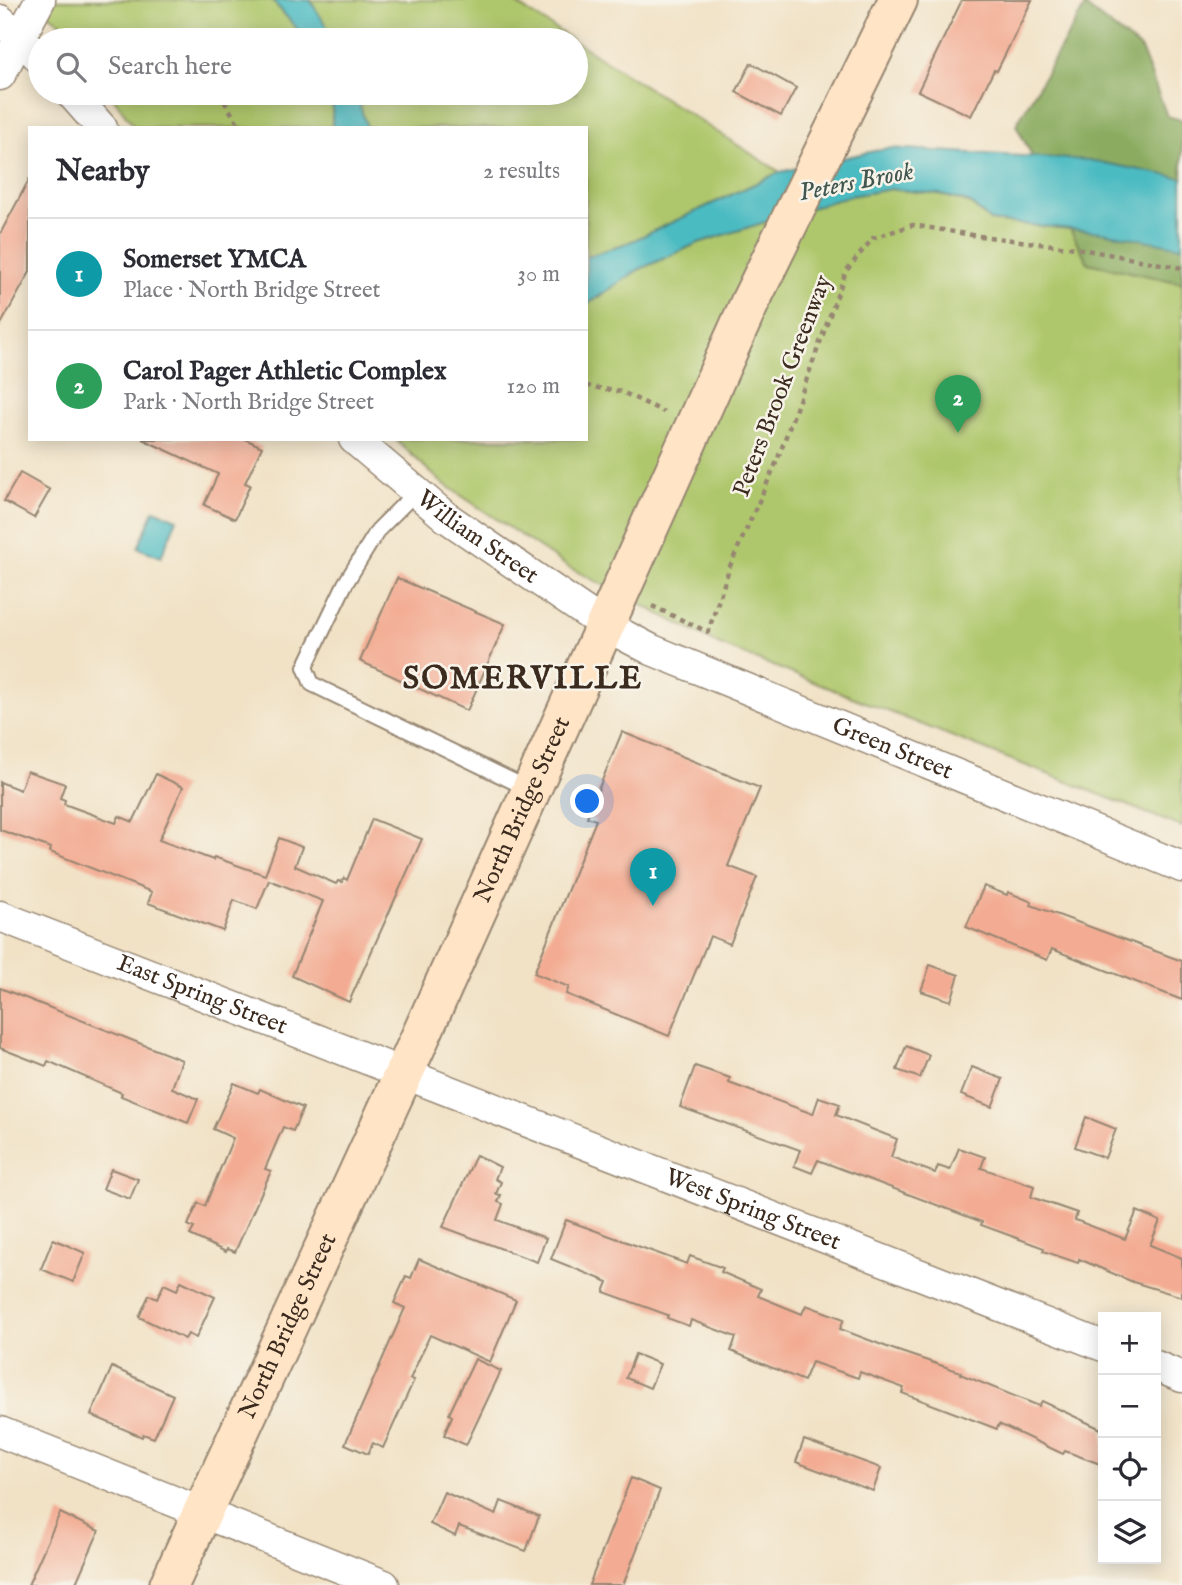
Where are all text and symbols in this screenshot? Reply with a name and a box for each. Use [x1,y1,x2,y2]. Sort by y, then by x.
search box [28,28,588,105]
icon: search [52,48,90,86]
text: Search here [108,50,232,83]
text: Nearby [56,153,149,191]
water label: Peters Brook [796,155,917,209]
text: 2 results [483,157,560,186]
text: Somerset YMCA [123,243,306,276]
text: 1 [75,260,83,289]
text: 30 m [517,260,560,289]
street label: Peters Brook Greenway [726,271,840,501]
text: Place · North Bridge Street [123,276,380,305]
text: Carol Pager Athletic Complex [123,355,447,388]
text: 2 [74,372,84,401]
text: 120 m [507,372,560,401]
pin: 2 [935,375,981,433]
text: Park · North Bridge Street [123,388,374,417]
street label: William Street [410,483,545,591]
district label: SOMERVILLE [403,659,643,700]
street label: Green Street [828,710,957,787]
street label: North Bridge Street [467,712,578,908]
your location [570,784,604,818]
pin: 1 [630,848,676,906]
street label: East Spring Street [113,948,292,1042]
street label: West Spring Street [661,1161,845,1258]
street label: North Bridge Street [232,1228,344,1424]
map controls [1098,1312,1161,1564]
button: + [1098,1312,1161,1375]
button: − [1098,1375,1161,1438]
button: locate [1098,1438,1161,1501]
button: layers [1098,1501,1161,1564]

